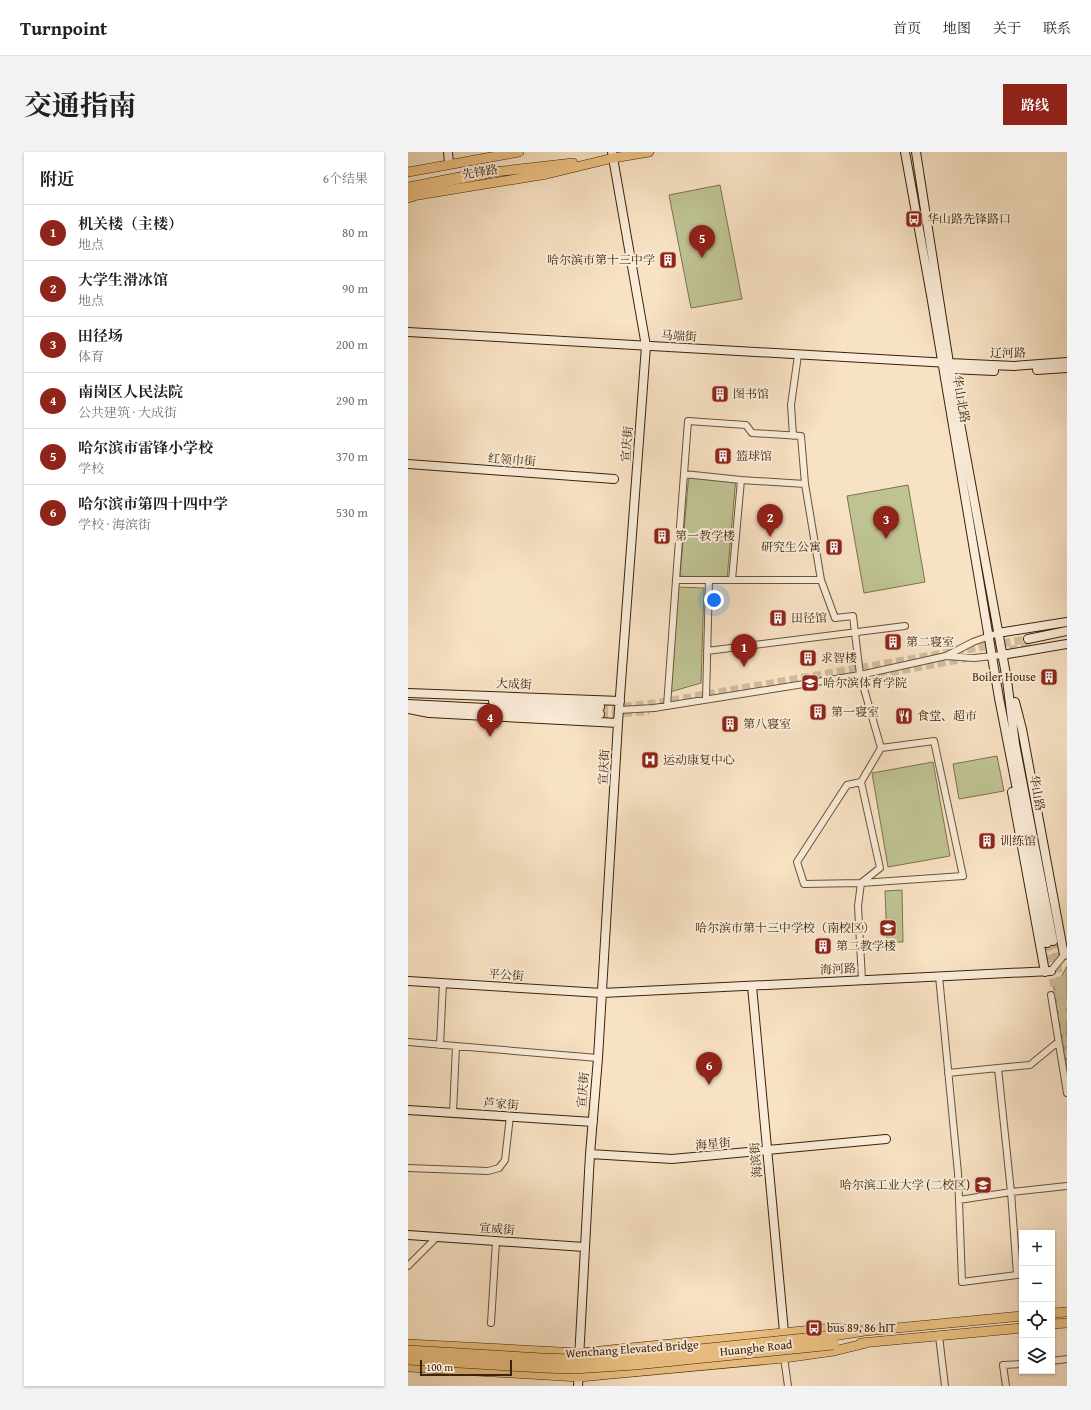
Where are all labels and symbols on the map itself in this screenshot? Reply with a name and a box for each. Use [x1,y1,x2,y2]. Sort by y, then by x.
street label: 先锋路 [461,160,499,183]
bus stop icon: 华山路先锋路口 [904,209,924,229]
place label: 华山路先锋路口 [927,210,1011,227]
pin: 5 [689,225,715,258]
building icon: 哈尔滨市第十三中学 [658,250,678,270]
place label: 哈尔滨市第十三中学 [547,251,655,268]
street label: 马端街 [661,326,698,345]
street label: 辽河路 [990,344,1026,361]
street label: 华山北路 [949,374,974,424]
building icon: 图书馆 [710,384,730,404]
place label: 图书馆 [733,385,769,402]
street label: 宣庆街 [617,424,636,463]
building icon: 篮球馆 [713,446,733,466]
place label: 篮球馆 [736,447,772,464]
street label: 红领巾街 [487,449,538,470]
pin: 2 [757,504,783,537]
pin: 3 [873,506,899,539]
building icon: 第一教学楼 [652,526,672,546]
place label: 第一教学楼 [675,527,735,544]
building icon: 研究生公寓 [824,537,844,557]
place label: 研究生公寓 [761,538,821,555]
your location [704,590,724,610]
building icon: 田径馆 [768,608,788,628]
place label: 田径馆 [791,609,827,626]
building icon: 第二寝室 [883,632,903,652]
place label: 第二寝室 [906,633,954,650]
pin: 1 [731,634,757,667]
building icon: 求智楼 [798,648,818,668]
place label: 求智楼 [821,649,857,666]
building icon: Boiler House [1039,667,1059,687]
place label: Boiler House [972,668,1036,685]
school or university icon: 哈尔滨体育学院 [800,673,820,693]
street label: 大成街 [496,674,533,693]
place label: 哈尔滨体育学院 [823,674,907,691]
building icon: 第一寝室 [808,702,828,722]
place label: 第一寝室 [831,703,879,720]
pin: 4 [477,704,503,737]
restaurant icon: 食堂、超市 [894,706,914,726]
place label: 食堂、超市 [917,707,977,724]
building icon: 第八寝室 [720,714,740,734]
place label: 第八寝室 [743,715,791,732]
street label: 宣庆街 [594,748,613,785]
hospital icon: 运动康复中心 [640,750,660,770]
place label: 运动康复中心 [663,751,735,768]
street label: 华山路 [1026,774,1049,812]
building icon: 训练馆 [977,831,997,851]
place label: 训练馆 [1000,832,1036,849]
school or university icon: 哈尔滨市第十三中学校（南校区） [878,918,898,938]
place label: 哈尔滨市第十三中学校（南校区） [695,919,875,936]
building icon: 第二教学楼 [813,936,833,956]
place label: 第二教学楼 [836,937,896,954]
street label: 海河路 [820,959,856,978]
street label: 平公街 [487,965,526,984]
pin: 6 [696,1052,722,1085]
street label: 宣庆街 [572,1070,593,1109]
street label: 芦家街 [482,1094,521,1113]
street label: 海星街 [694,1133,733,1154]
street label: 海滨街 [745,1140,766,1179]
school or university icon: 哈尔滨工业大学 (二校区) [973,1175,993,1195]
place label: 哈尔滨工业大学 (二校区) [840,1176,970,1193]
street label: 宣威街 [478,1219,517,1238]
bus stop icon: bus 89, 86 hIT [804,1318,824,1338]
place label: bus 89, 86 hIT [827,1319,896,1336]
street label: Wenchang Elevated Bridge [565,1335,700,1362]
street label: Huanghe Road [719,1335,794,1360]
scale bar [420,1358,512,1377]

